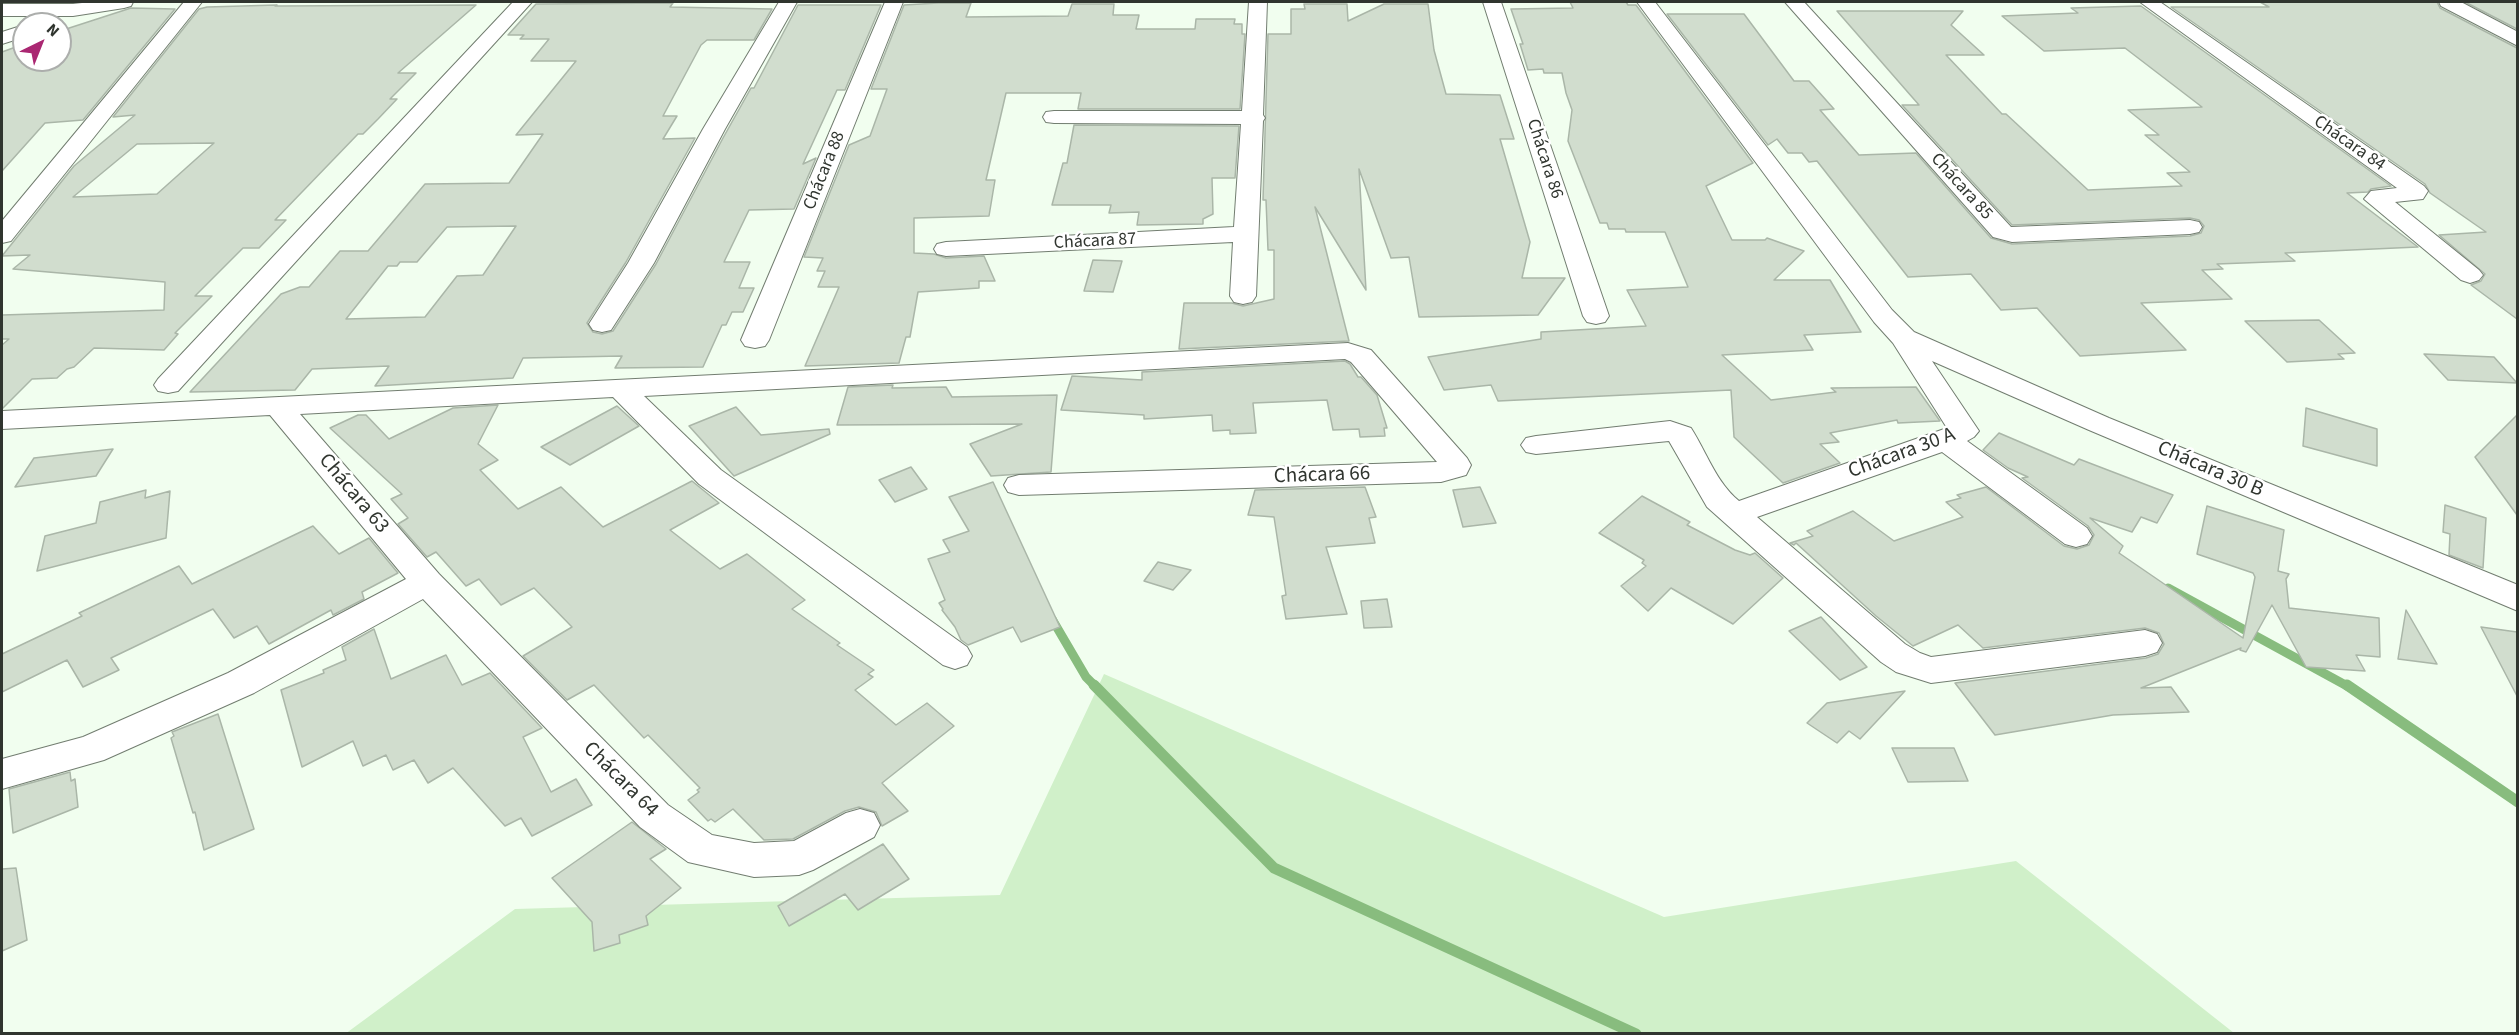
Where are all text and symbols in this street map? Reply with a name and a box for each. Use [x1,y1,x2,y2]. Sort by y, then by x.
north arrow [12,12,72,72]
text: N [42,19,64,42]
street label: Chácara 84 [2309,111,2389,177]
street label: Chácara 86 [1521,116,1567,202]
street label: Chácara 88 [800,129,850,213]
street label: Chácara 85 [1925,149,1997,225]
street label: Chácara 87 [1053,229,1137,255]
street label: Chácara 30 A [1845,423,1959,485]
street label: Chácara 30 B [2153,436,2267,504]
street label: Chácara 63 [312,449,394,539]
street label: Chácara 66 [1273,462,1371,490]
street label: Chácara 64 [577,737,663,823]

